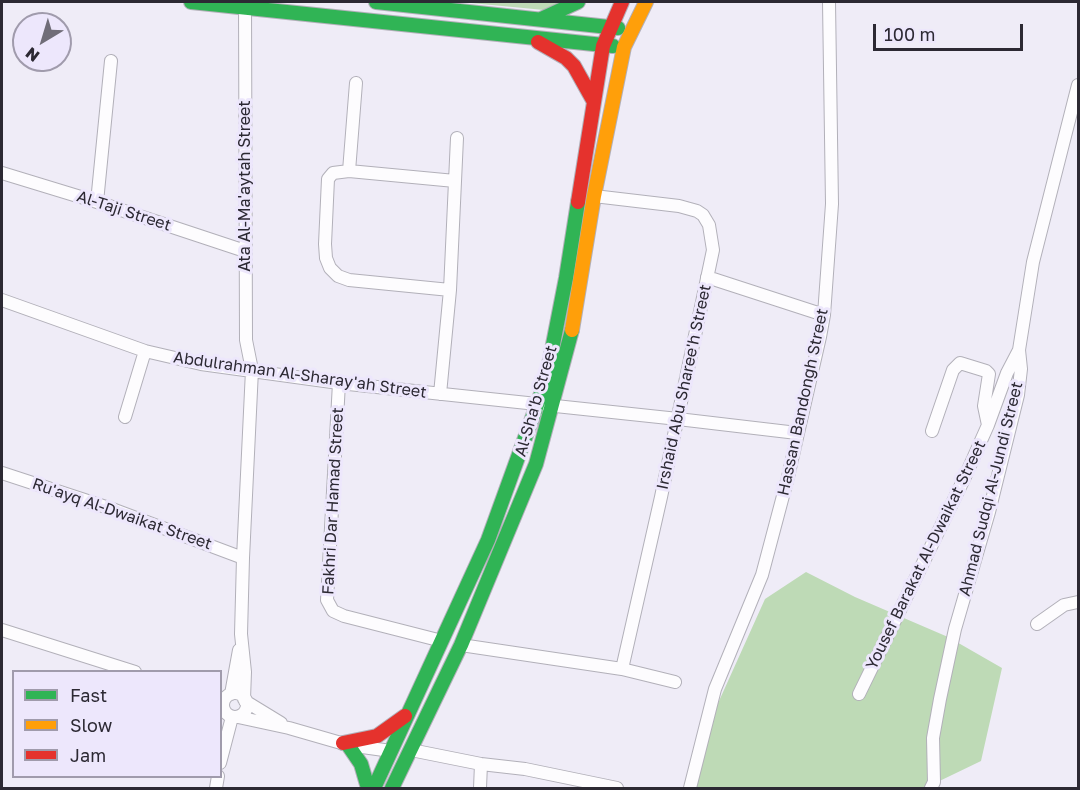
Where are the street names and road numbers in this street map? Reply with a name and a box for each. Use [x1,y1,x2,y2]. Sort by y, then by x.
street label: Ata Al-Ma'aytah Street [235,100,255,272]
street label: Al-Taji Street [74,187,174,235]
street label: Irshaid Abu Sharee'h Street [653,283,715,491]
street label: Hassan Bandongh Street [774,307,832,497]
street label: Al-Sha'b Street [511,343,561,459]
street label: Abdulrahman Al-Sharay'ah Street [172,348,428,402]
street label: Ahmad Sudqi Al-Jundi Street [955,380,1027,598]
street label: Fakhri Dar Hamad Street [319,407,347,595]
street label: Yousef Barakat Al-Dwaikat Street [862,437,990,673]
street label: Ru'ayq Al-Dwaikat Street [30,474,214,554]

